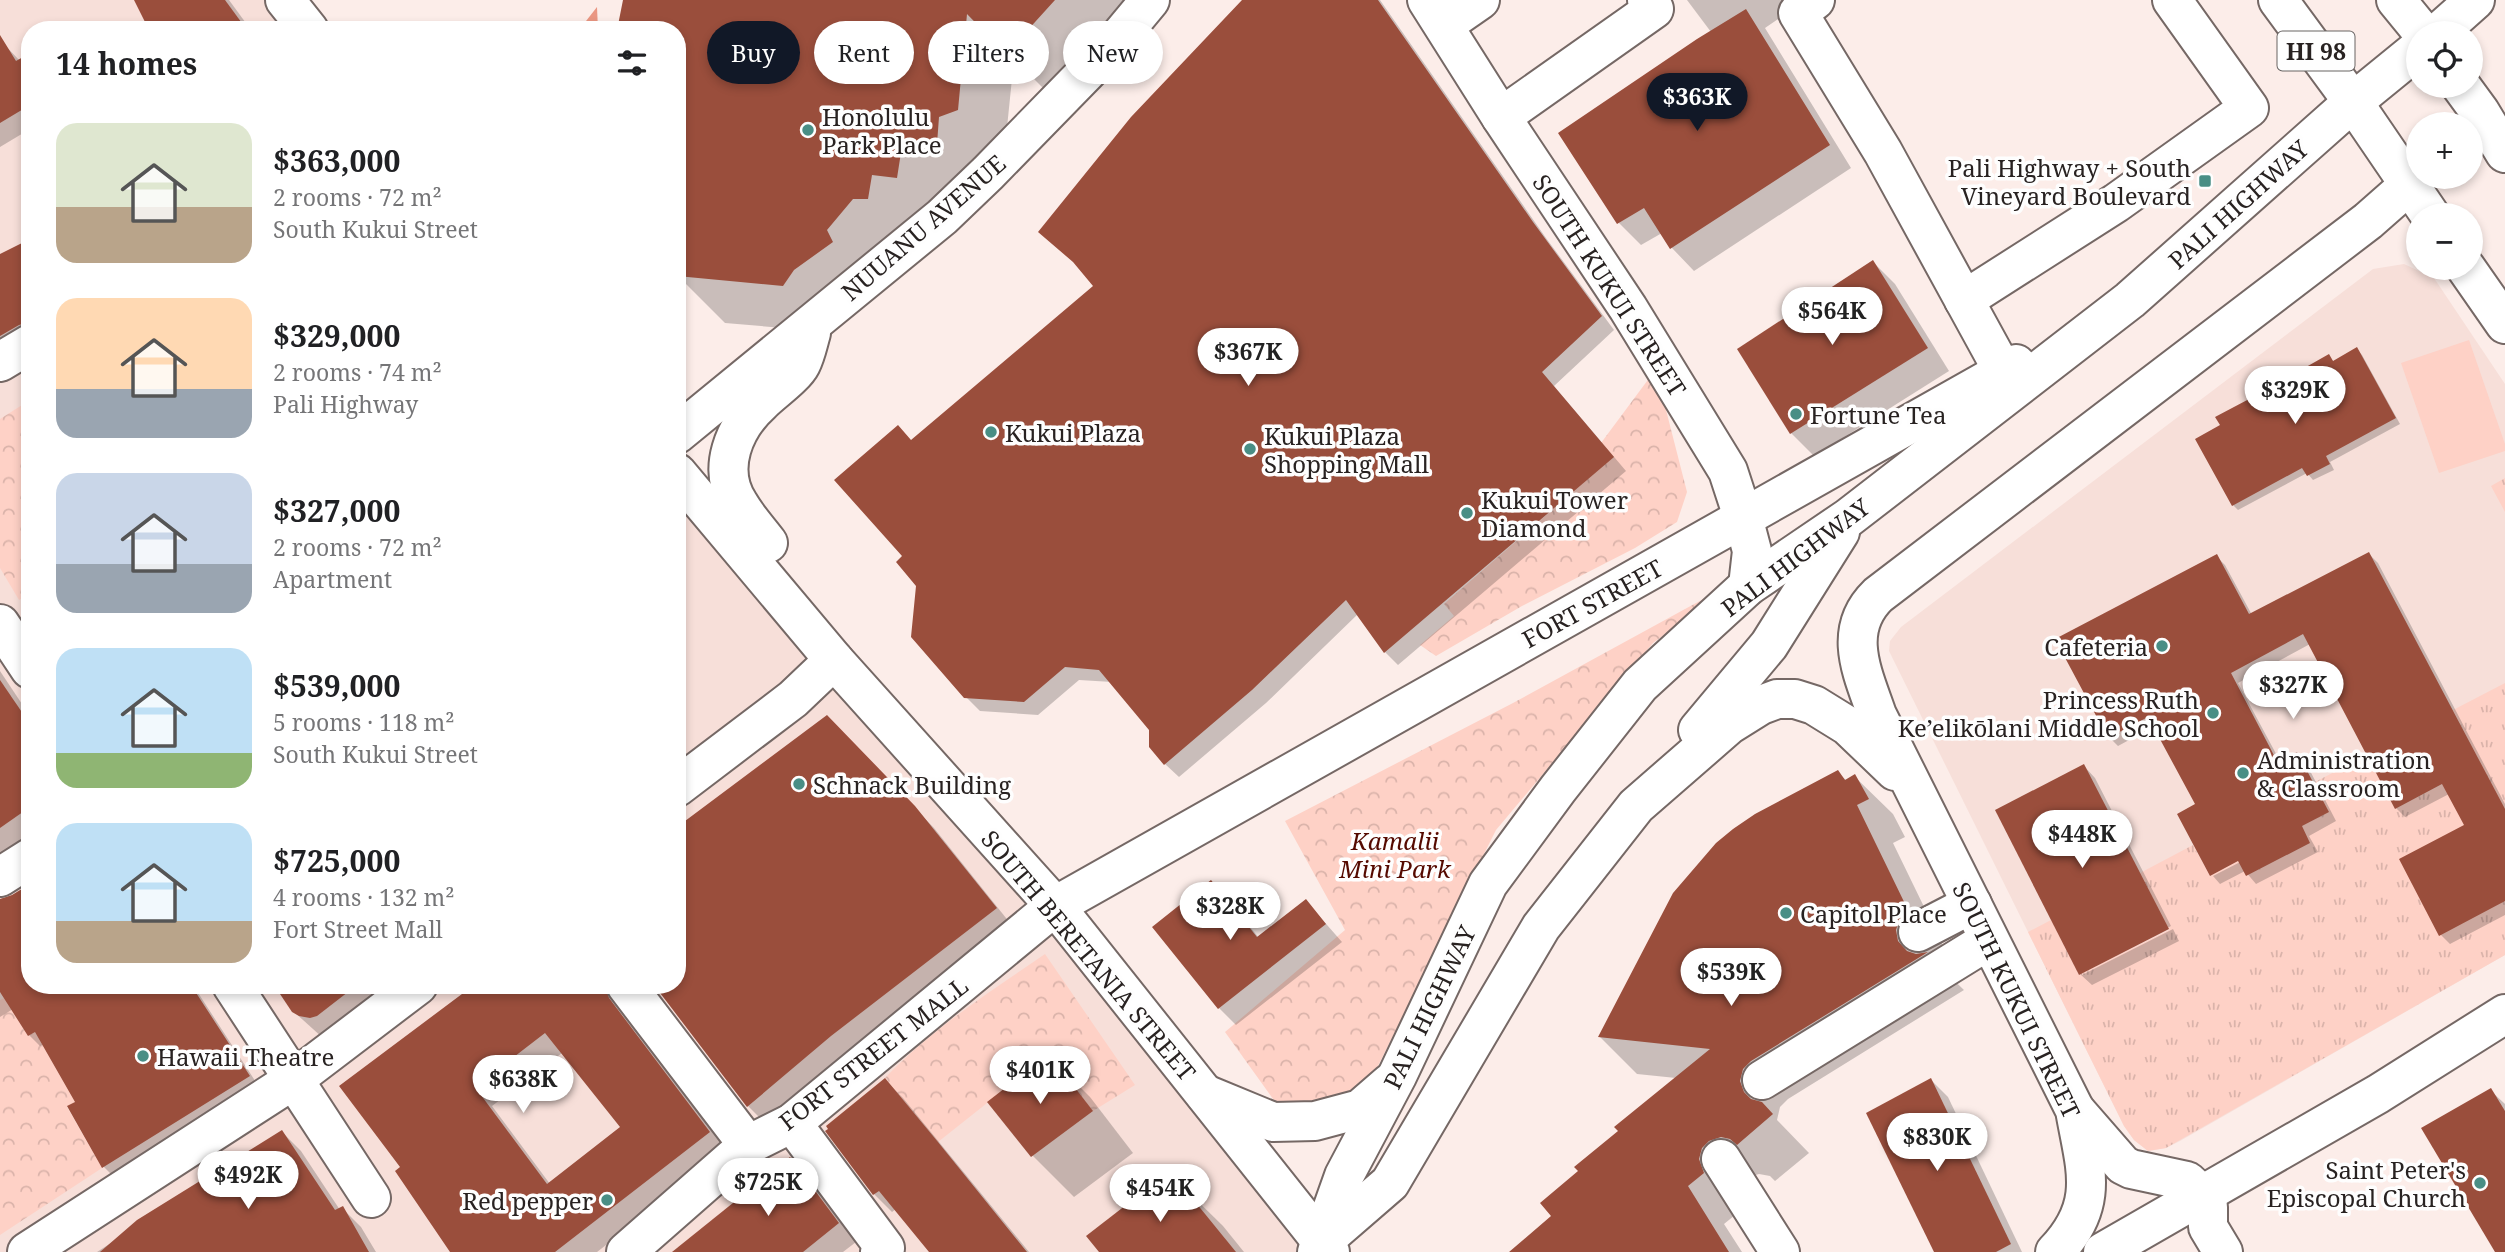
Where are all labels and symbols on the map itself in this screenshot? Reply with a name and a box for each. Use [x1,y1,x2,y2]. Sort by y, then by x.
road number: HI 98 [2278,32,2354,70]
pin: $363K [1648,74,1746,133]
place label: Honolulu Park Place [822,100,942,161]
marker: Honolulu Park Place [800,122,816,138]
street label: PALI HIGHWAY [2161,132,2316,276]
street label: NUUANU AVENUE [834,146,1012,308]
place label: Pali Highway + South Vineyard Boulevard [1948,151,2191,212]
street label: SOUTH KUKUI STREET [1526,167,1694,403]
marker: Pali Highway + South Vineyard Boulevard [2197,173,2213,189]
pin: $564K [1783,288,1881,347]
pin: $367K [1199,328,1297,388]
pin: $329K [2246,366,2344,426]
place label: Fortune Tea [1810,398,1946,431]
marker: Fortune Tea [1788,406,1804,422]
place label: Kukui Plaza [1005,416,1141,449]
place label: Kukui Plaza Shopping Mall [1264,419,1429,480]
marker: Kukui Plaza [983,424,999,440]
marker: Kukui Plaza Shopping Mall [1242,441,1258,457]
place label: Kukui Tower Diamond [1481,483,1628,544]
street label: PALI HIGHWAY [1714,490,1877,624]
marker: Kukui Tower Diamond [1459,505,1475,521]
street label: FORT STREET [1516,551,1668,655]
place label: Cafeteria [2044,630,2148,663]
marker: Cafeteria [2154,638,2170,654]
pin: $327K [2244,662,2342,721]
place label: Princess Ruth Ke’elikōlani Middle School [1898,683,2200,744]
marker: Princess Ruth Ke’elikōlani Middle School [2205,705,2221,721]
place label: Administration & Classroom [2257,743,2431,804]
marker: Administration & Classroom [2235,765,2251,781]
place label: Schnack Building [813,768,1011,801]
marker: Schnack Building [791,776,807,792]
pin: $448K [2033,810,2131,870]
street label: SOUTH BERETANIA STREET [974,823,1204,1087]
park label: Kamalii Mini Park [1338,824,1452,885]
street label: SOUTH KUKUI STREET [1945,876,2089,1124]
pin: $328K [1181,883,1279,942]
place label: Capitol Place [1800,897,1947,930]
marker: Capitol Place [1778,905,1794,921]
street label: PALI HIGHWAY [1375,919,1483,1094]
pin: $539K [1682,948,1780,1008]
street label: FORT STREET MALL [772,969,974,1137]
place label: Hawaii Theatre [157,1040,334,1073]
pin: $401K [991,1046,1089,1106]
marker: Hawaii Theatre [135,1048,151,1064]
pin: $638K [474,1056,572,1115]
pin: $830K [1888,1114,1986,1173]
pin: $492K [199,1152,297,1211]
place label: Saint Peter's Episcopal Church [2267,1153,2466,1214]
pin: $725K [719,1158,817,1218]
pin: $454K [1111,1164,1209,1224]
marker: Saint Peter's Episcopal Church [2472,1175,2488,1191]
place label: Red pepper [462,1184,593,1217]
marker: Red pepper [599,1192,615,1208]

